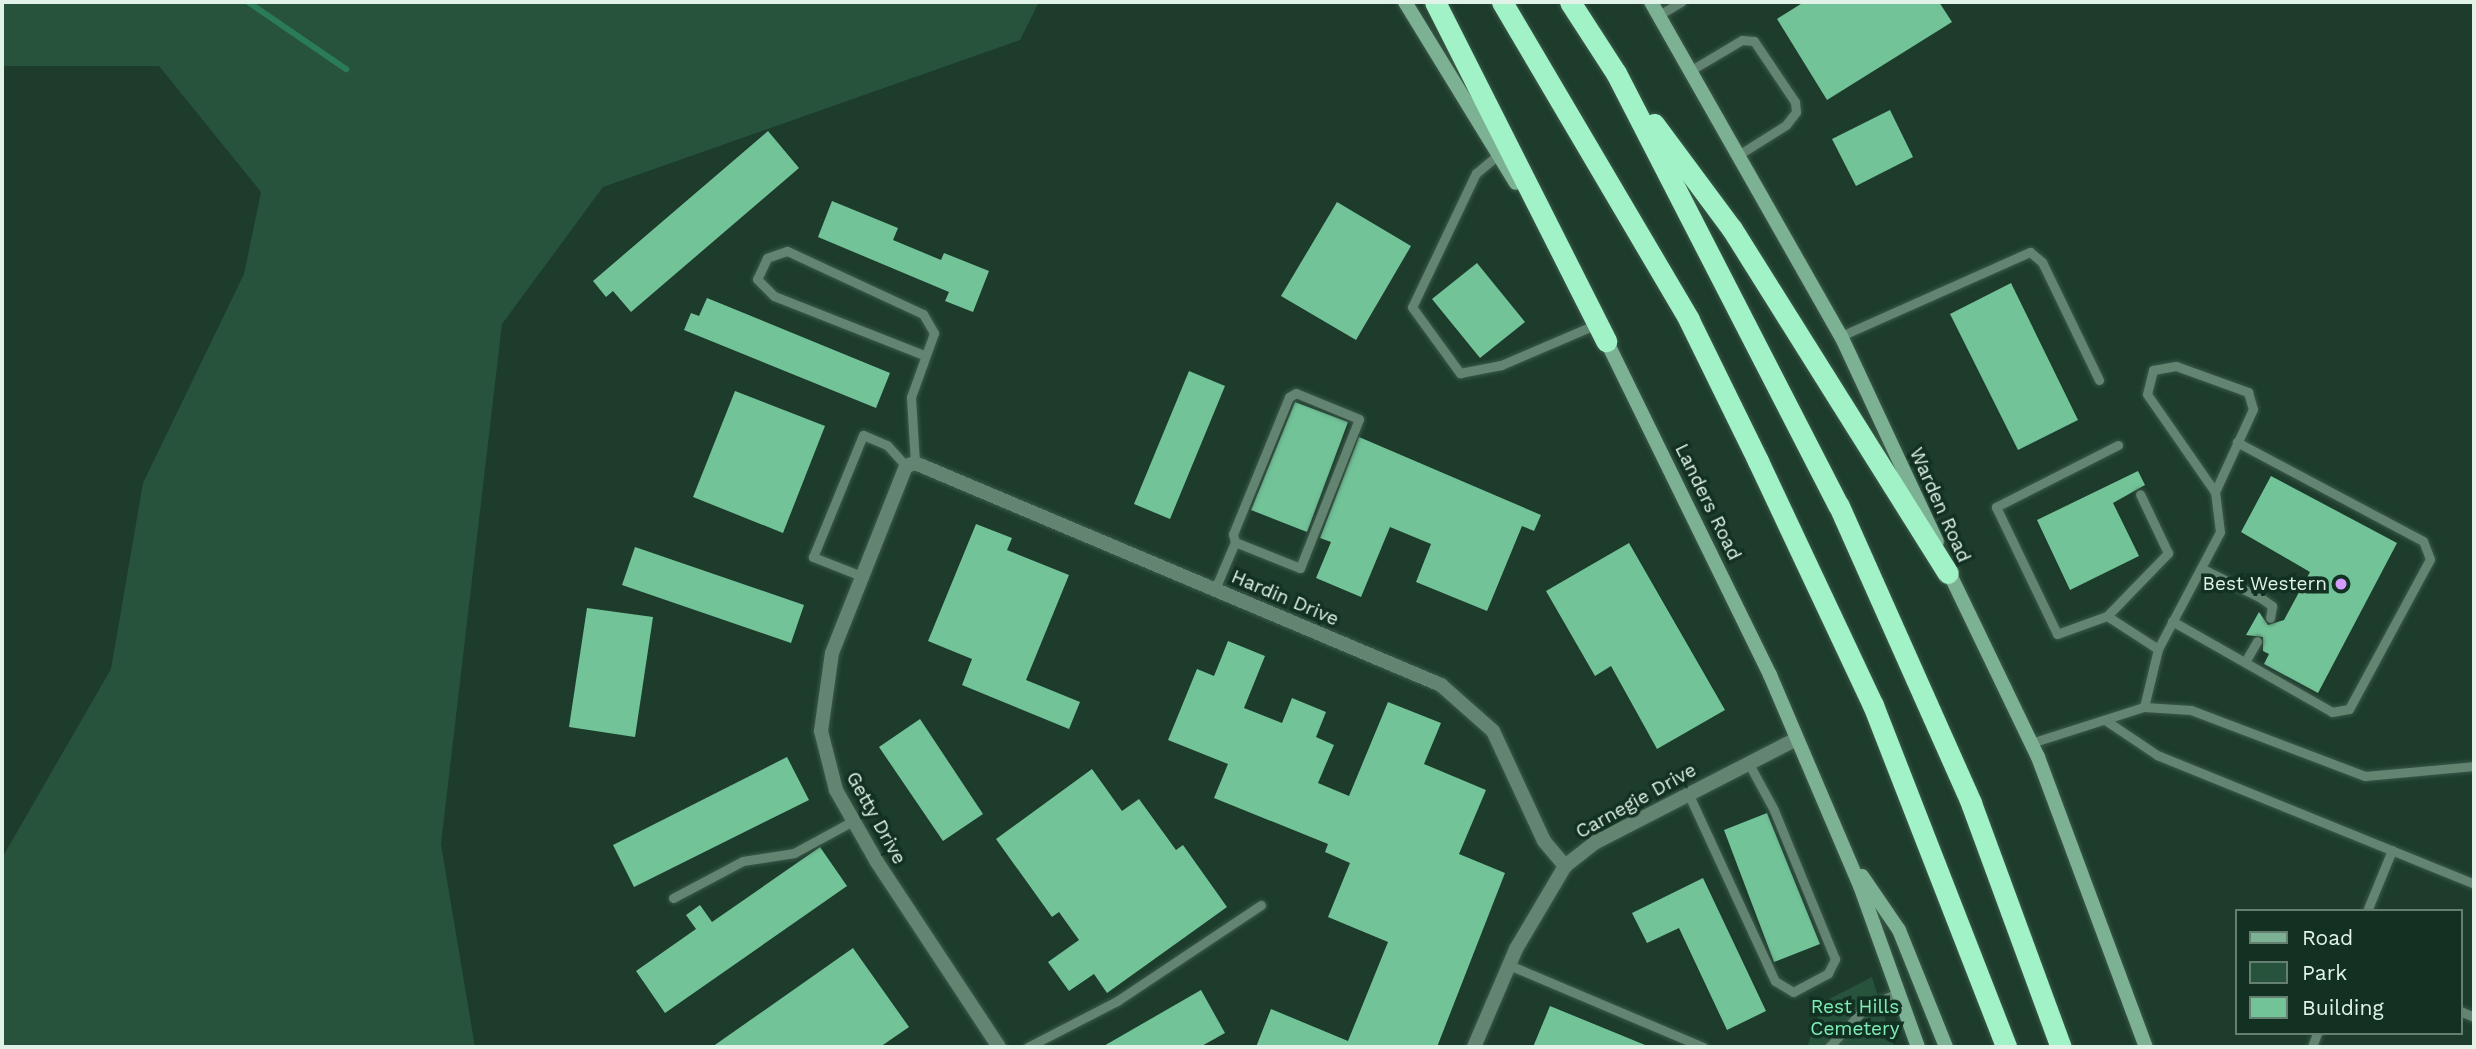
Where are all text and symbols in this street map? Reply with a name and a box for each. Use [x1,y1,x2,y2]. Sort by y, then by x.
street label: Landers Road [1670,440,1746,564]
street label: Warden Road [1905,444,1975,566]
street label: Hardin Drive [1228,565,1342,631]
place label: Best Western [2202,573,2327,595]
marker: Best Western [2333,576,2349,592]
street label: Carnegie Drive [1572,759,1700,843]
street label: Getty Drive [841,768,911,868]
legend [2234,909,2462,1035]
text: Road [2302,925,2353,950]
text: Park [2302,960,2347,985]
text: Building [2302,995,2384,1020]
park label: Rest Hills Cemetery [1810,996,1900,1040]

